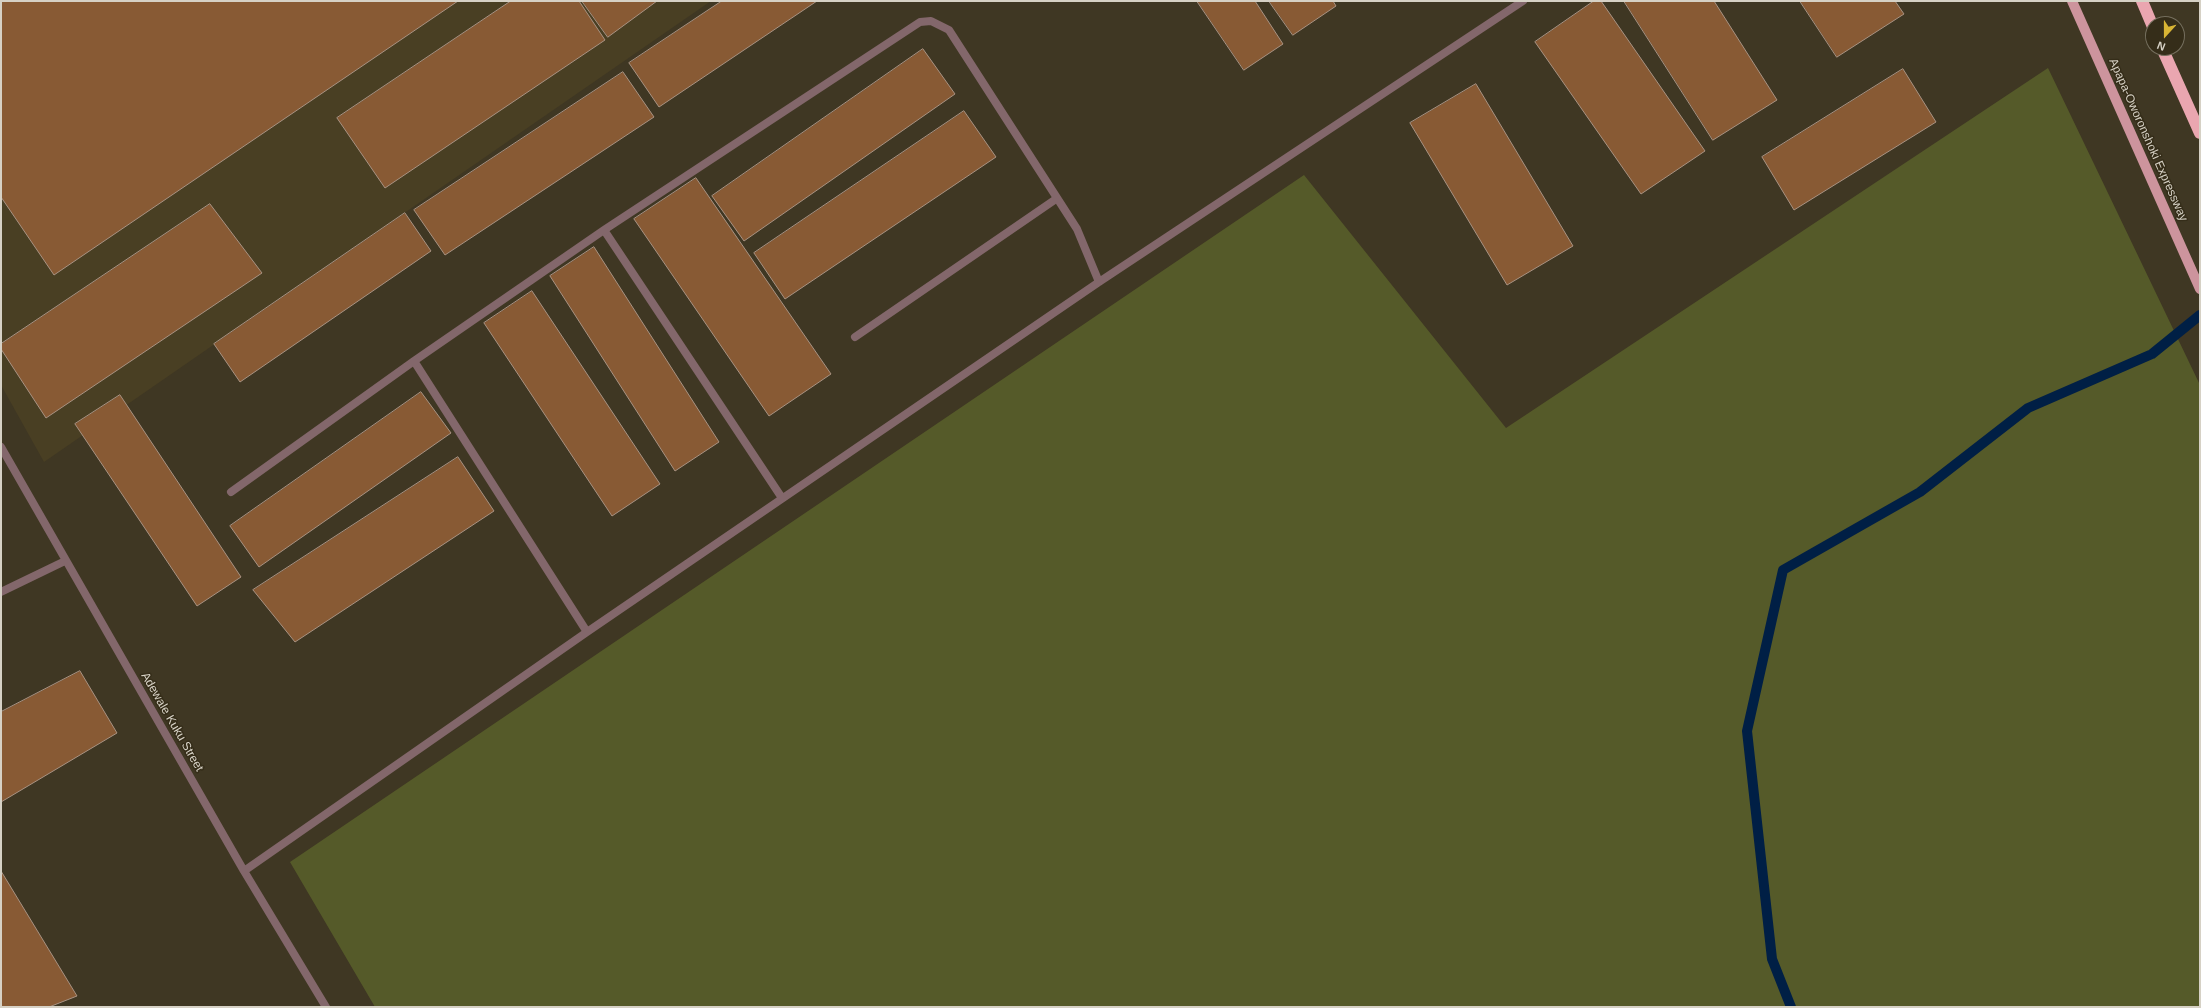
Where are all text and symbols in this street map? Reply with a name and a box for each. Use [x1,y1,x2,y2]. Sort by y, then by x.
north arrow [2145,16,2185,56]
text: N [2155,39,2167,53]
street label: Apapa-Oworonshoki Expressway [2105,56,2191,224]
street label: Adewale Kuku Street [138,670,206,774]

